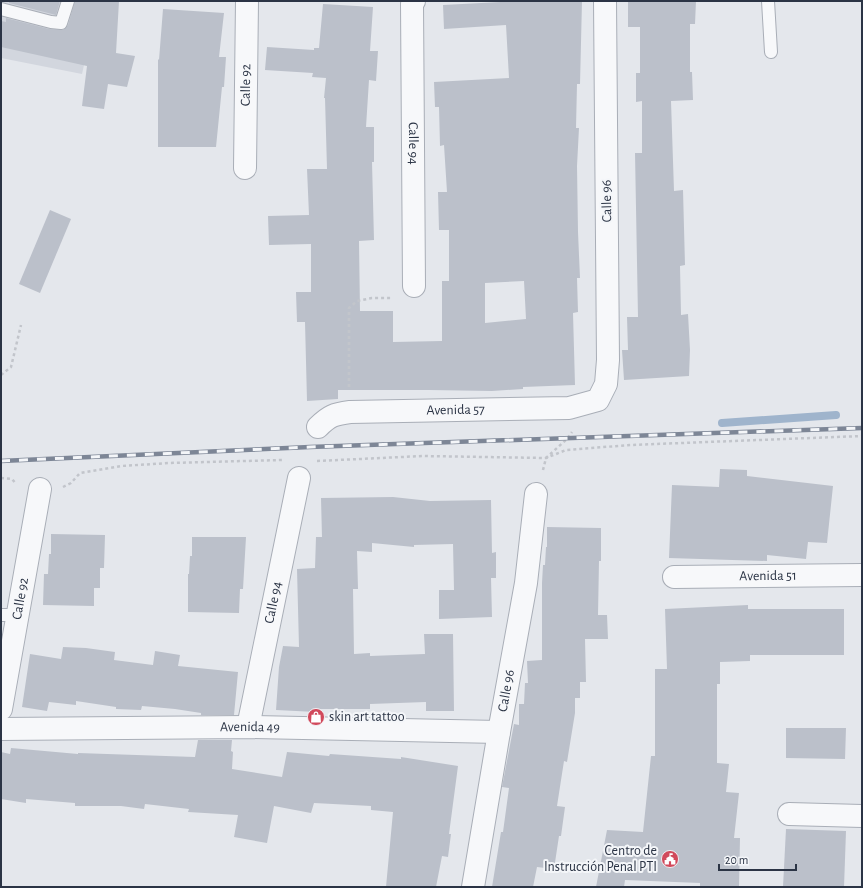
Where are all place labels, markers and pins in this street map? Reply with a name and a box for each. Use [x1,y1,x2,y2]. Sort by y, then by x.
shop icon: skin art tattoo [306,707,326,727]
place label: skin art tattoo [329,710,405,724]
place label: Centro de Instrucción Penal PTI [544,844,657,874]
public building icon: Centro de Instrucción Penal PTI [660,849,680,869]

